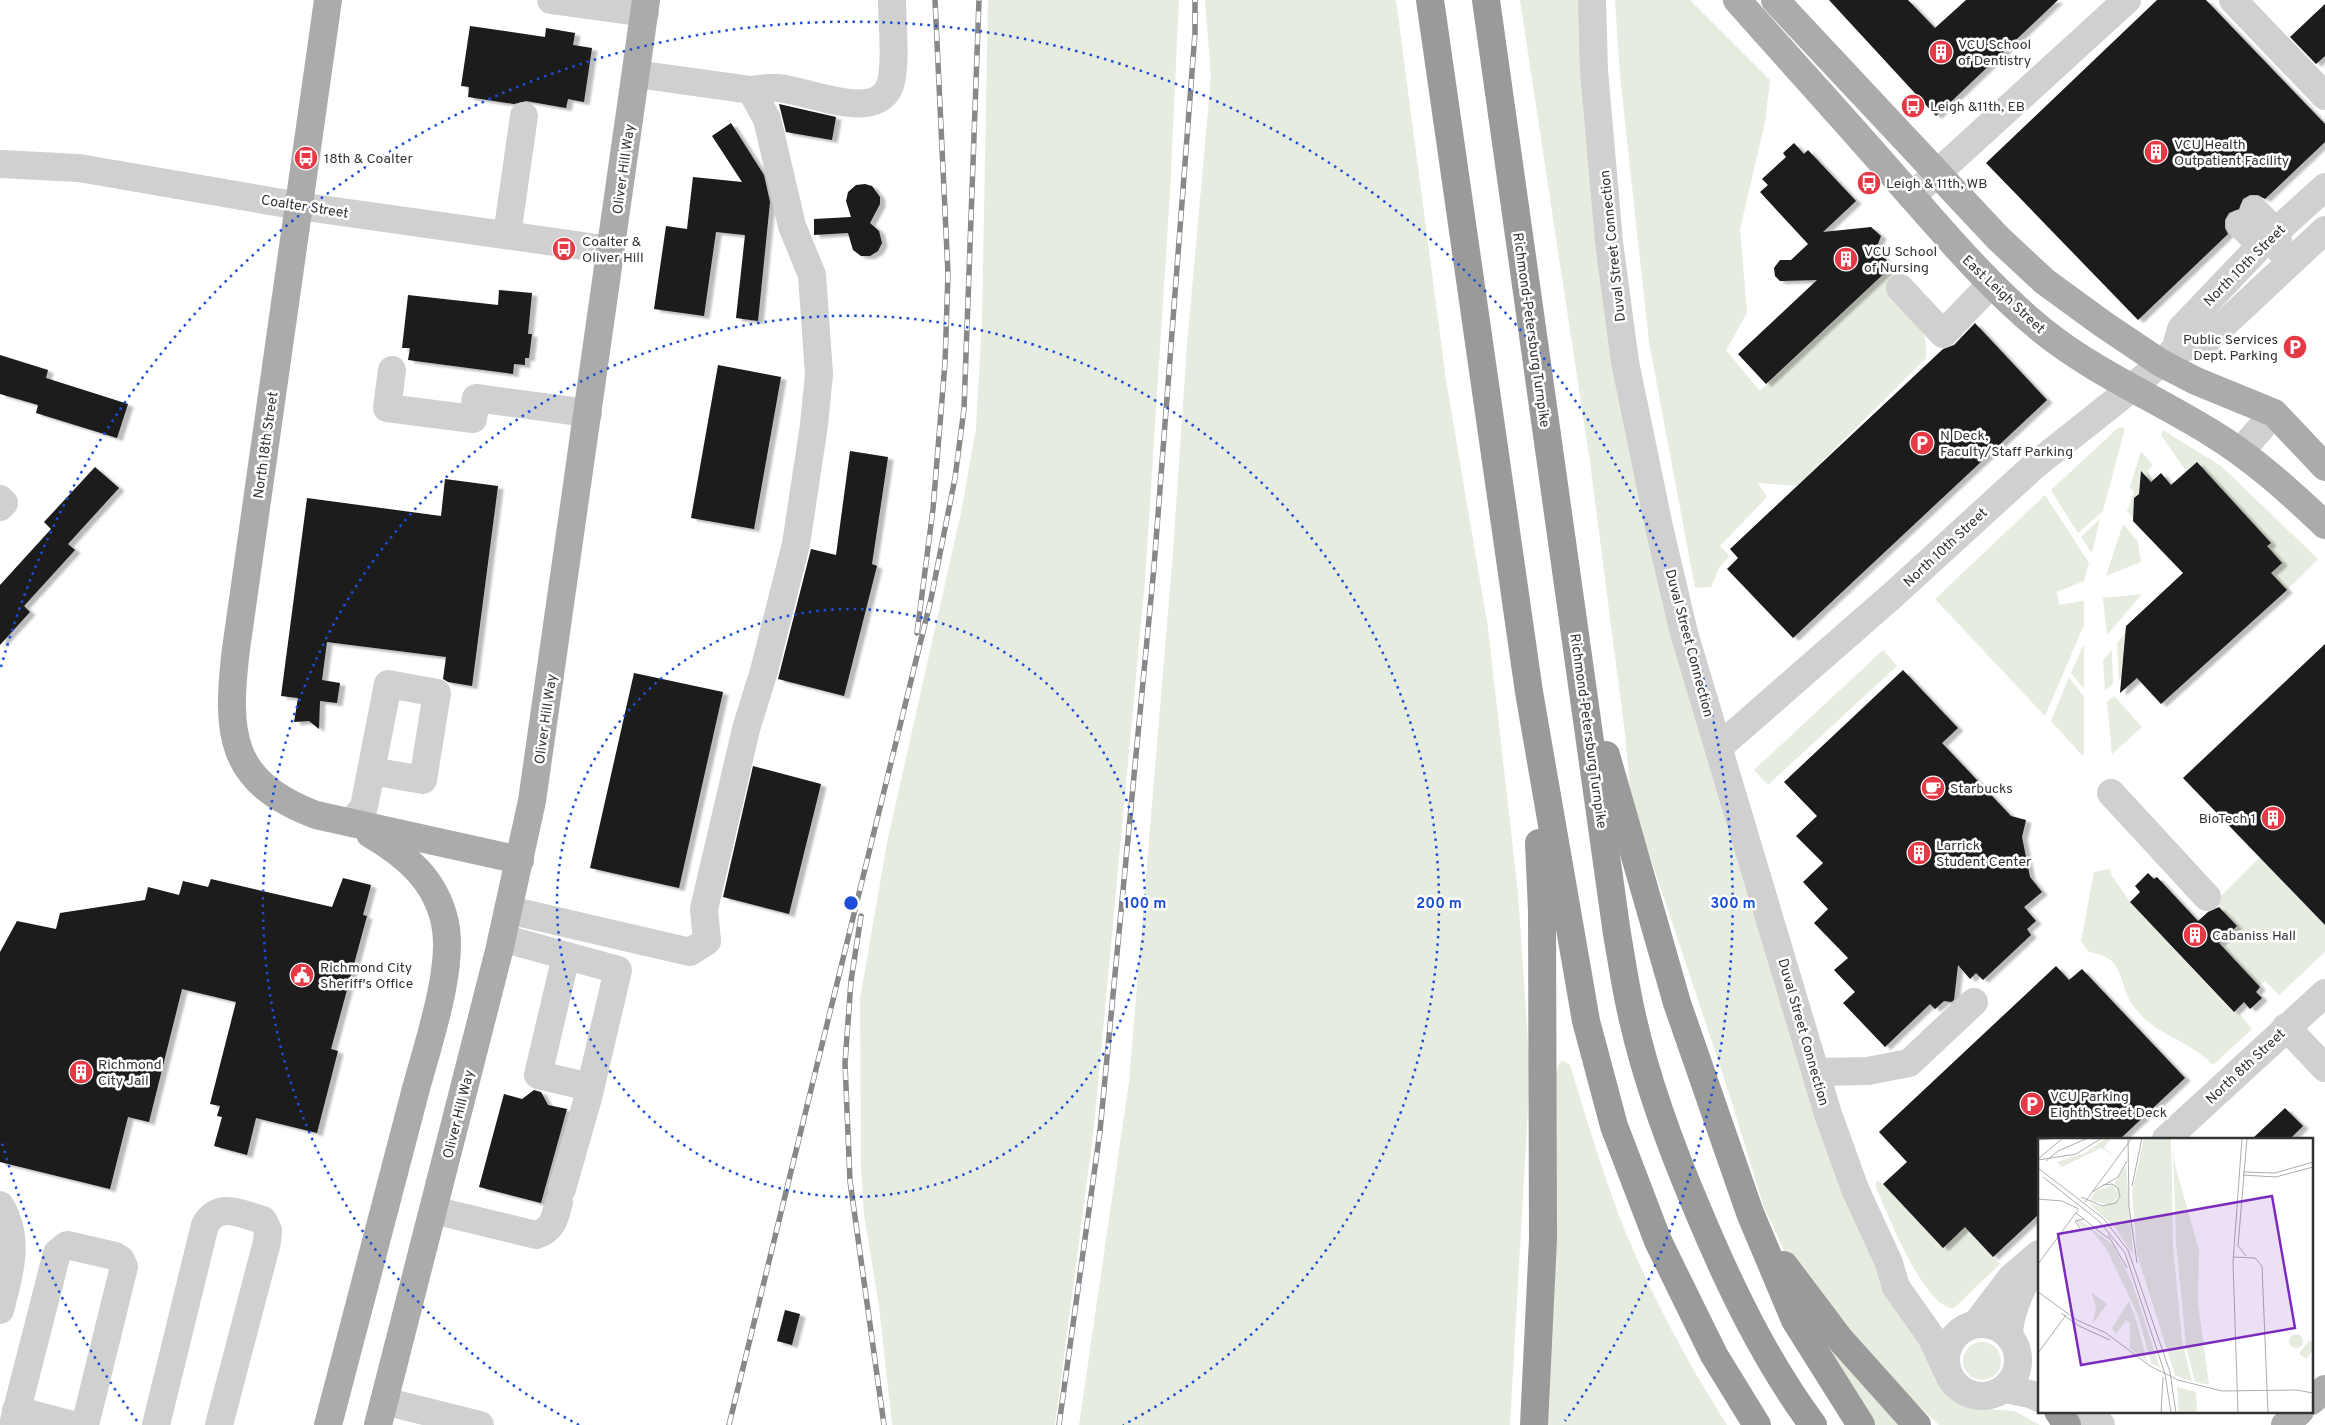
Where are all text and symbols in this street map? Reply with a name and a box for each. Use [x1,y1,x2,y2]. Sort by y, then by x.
place label: VCU School of Dentistry [1958,37,2031,70]
building icon: VCU School of Dentistry [1928,39,1954,65]
bus stop icon: Leigh &11th, EB [1900,93,1926,119]
place label: Leigh &11th, EB [1930,99,2025,116]
street label: Oliver Hill Way [610,123,639,215]
place label: VCU Health Outpatient Facility [2174,137,2289,170]
building icon: VCU Health Outpatient Facility [2143,139,2169,165]
bus stop icon: 18th & Coalter [293,145,319,171]
place label: 18th & Coalter [324,151,413,168]
street label: Duval Street Connection [1597,169,1630,323]
bus stop icon: Leigh & 11th, WB [1856,170,1882,196]
place label: Leigh & 11th, WB [1886,176,1987,193]
street label: Coalter Street [260,192,350,223]
street label: North 10th Street [2201,222,2289,310]
street label: Richmond-Petersburg Turnpike [1508,232,1553,429]
place label: Coalter & Oliver Hill [582,234,644,267]
bus stop icon: Coalter & Oliver Hill [551,236,577,262]
place label: VCU School of Nursing [1864,244,1937,277]
building icon: VCU School of Nursing [1833,246,1859,272]
street label: East Leigh Street [1958,252,2048,338]
place label: Public Services Dept. Parking [2183,332,2278,365]
parking icon: Public Services Dept. Parking [2282,334,2308,360]
street label: North 18th Street [251,391,282,500]
place label: N Deck, Faculty/Staff Parking [1940,428,2073,461]
parking icon: N Deck, Faculty/Staff Parking [1909,430,1935,456]
street label: North 10th Street [1901,505,1991,591]
street label: Duval Street Connection [1661,568,1716,719]
street label: Richmond-Petersburg Turnpike [1565,633,1610,830]
street label: Oliver Hill Way [532,673,561,765]
cafe icon: Starbucks [1920,775,1946,801]
place label: Starbucks [1950,781,2013,798]
building icon: BioTech 1 [2260,805,2286,831]
place label: BioTech 1 [2199,811,2256,828]
place label: Larrick Student Center [1936,838,2032,871]
building icon: Larrick Student Center [1906,840,1932,866]
centre of rings [842,894,860,912]
text: 100 m [1124,895,1166,914]
text: 200 m [1416,895,1462,914]
text: 300 m [1710,895,1756,914]
building icon: Cabaniss Hall [2182,922,2208,948]
place label: Cabaniss Hall [2212,928,2296,945]
street label: Duval Street Connection [1773,957,1832,1108]
place label: Richmond City Sheriff's Office [320,960,413,993]
public building icon: Richmond City Sheriff's Office [289,962,315,988]
street label: North 8th Street [2203,1026,2289,1108]
place label: Richmond City Jail [98,1057,162,1090]
building icon: Richmond City Jail [68,1059,94,1085]
street label: Oliver Hill Way [440,1068,479,1160]
place label: VCU Parking Eighth Street Deck [2050,1089,2167,1122]
parking icon: VCU Parking Eighth Street Deck [2019,1091,2045,1117]
inset map [2038,1138,2312,1412]

